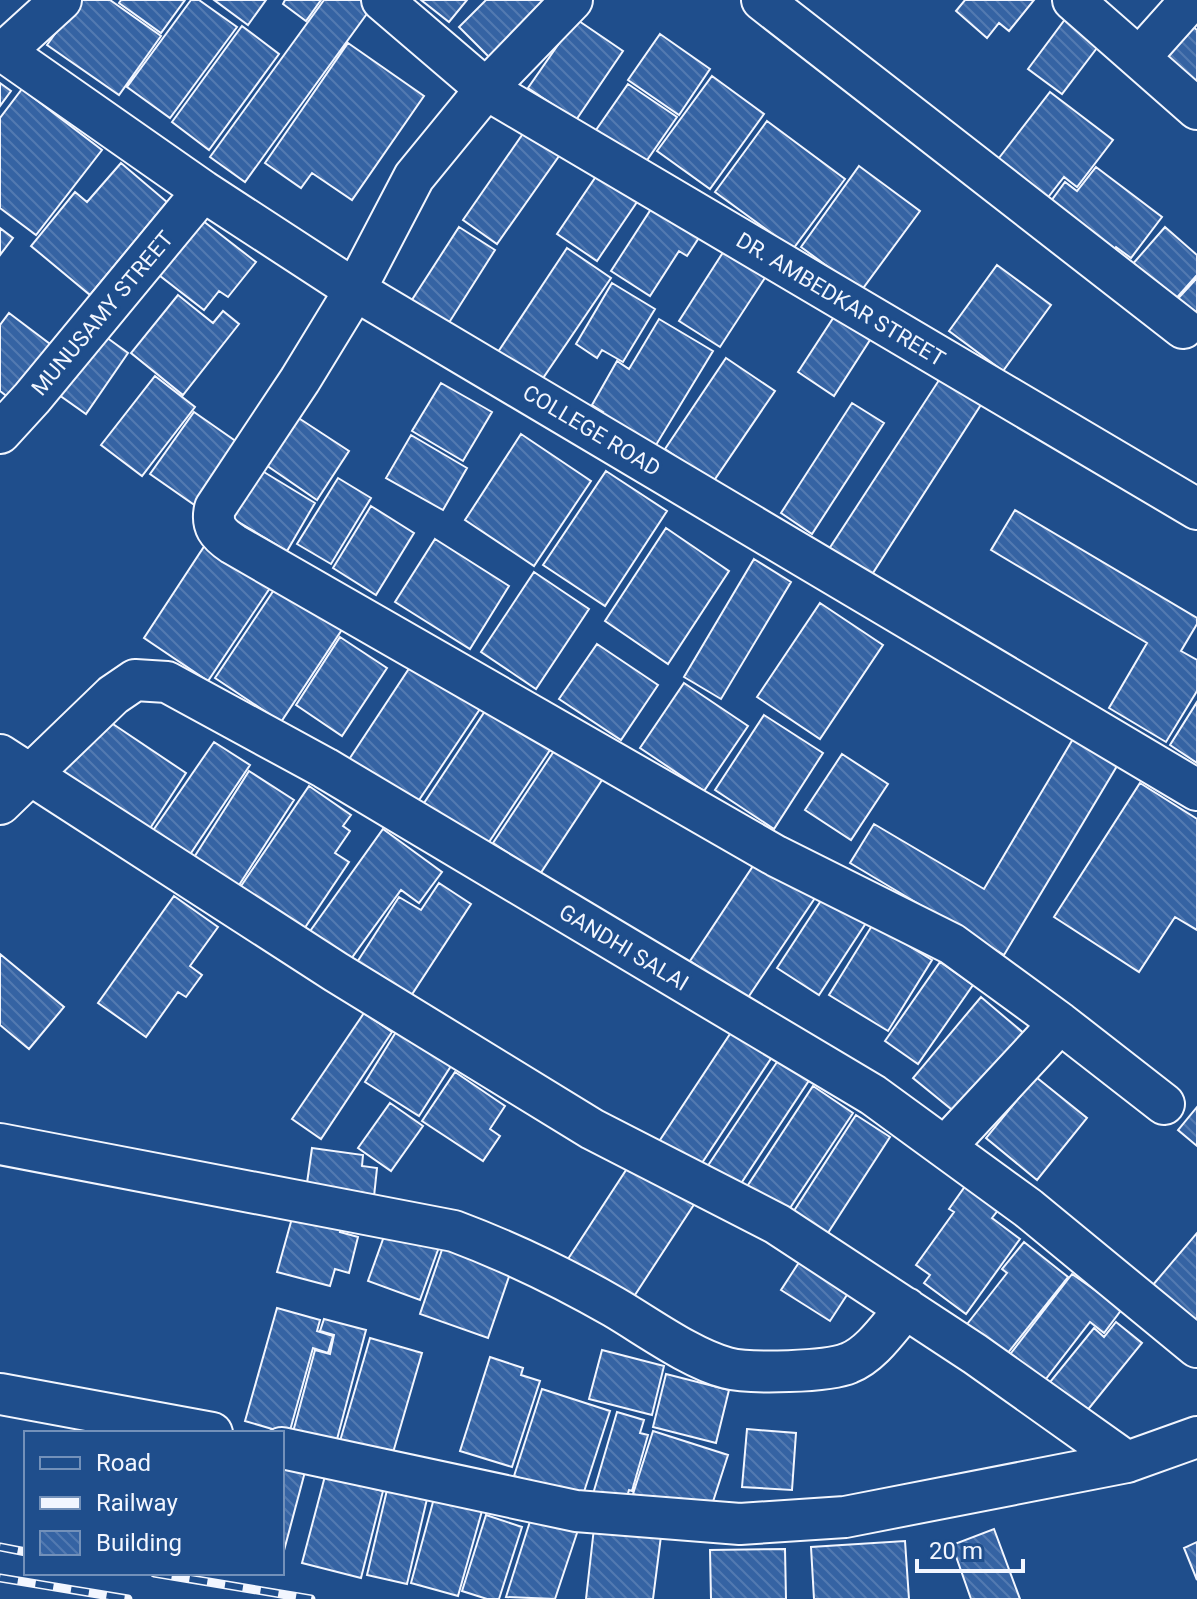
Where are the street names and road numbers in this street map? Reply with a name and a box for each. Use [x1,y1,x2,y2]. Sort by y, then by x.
street label: MUNUSAMY STREET [26,226,178,400]
street label: DR. AMBEDKAR STREET [732,227,949,372]
street label: COLLEGE ROAD [519,380,665,481]
street label: GANDHI SALAI [555,899,693,996]

